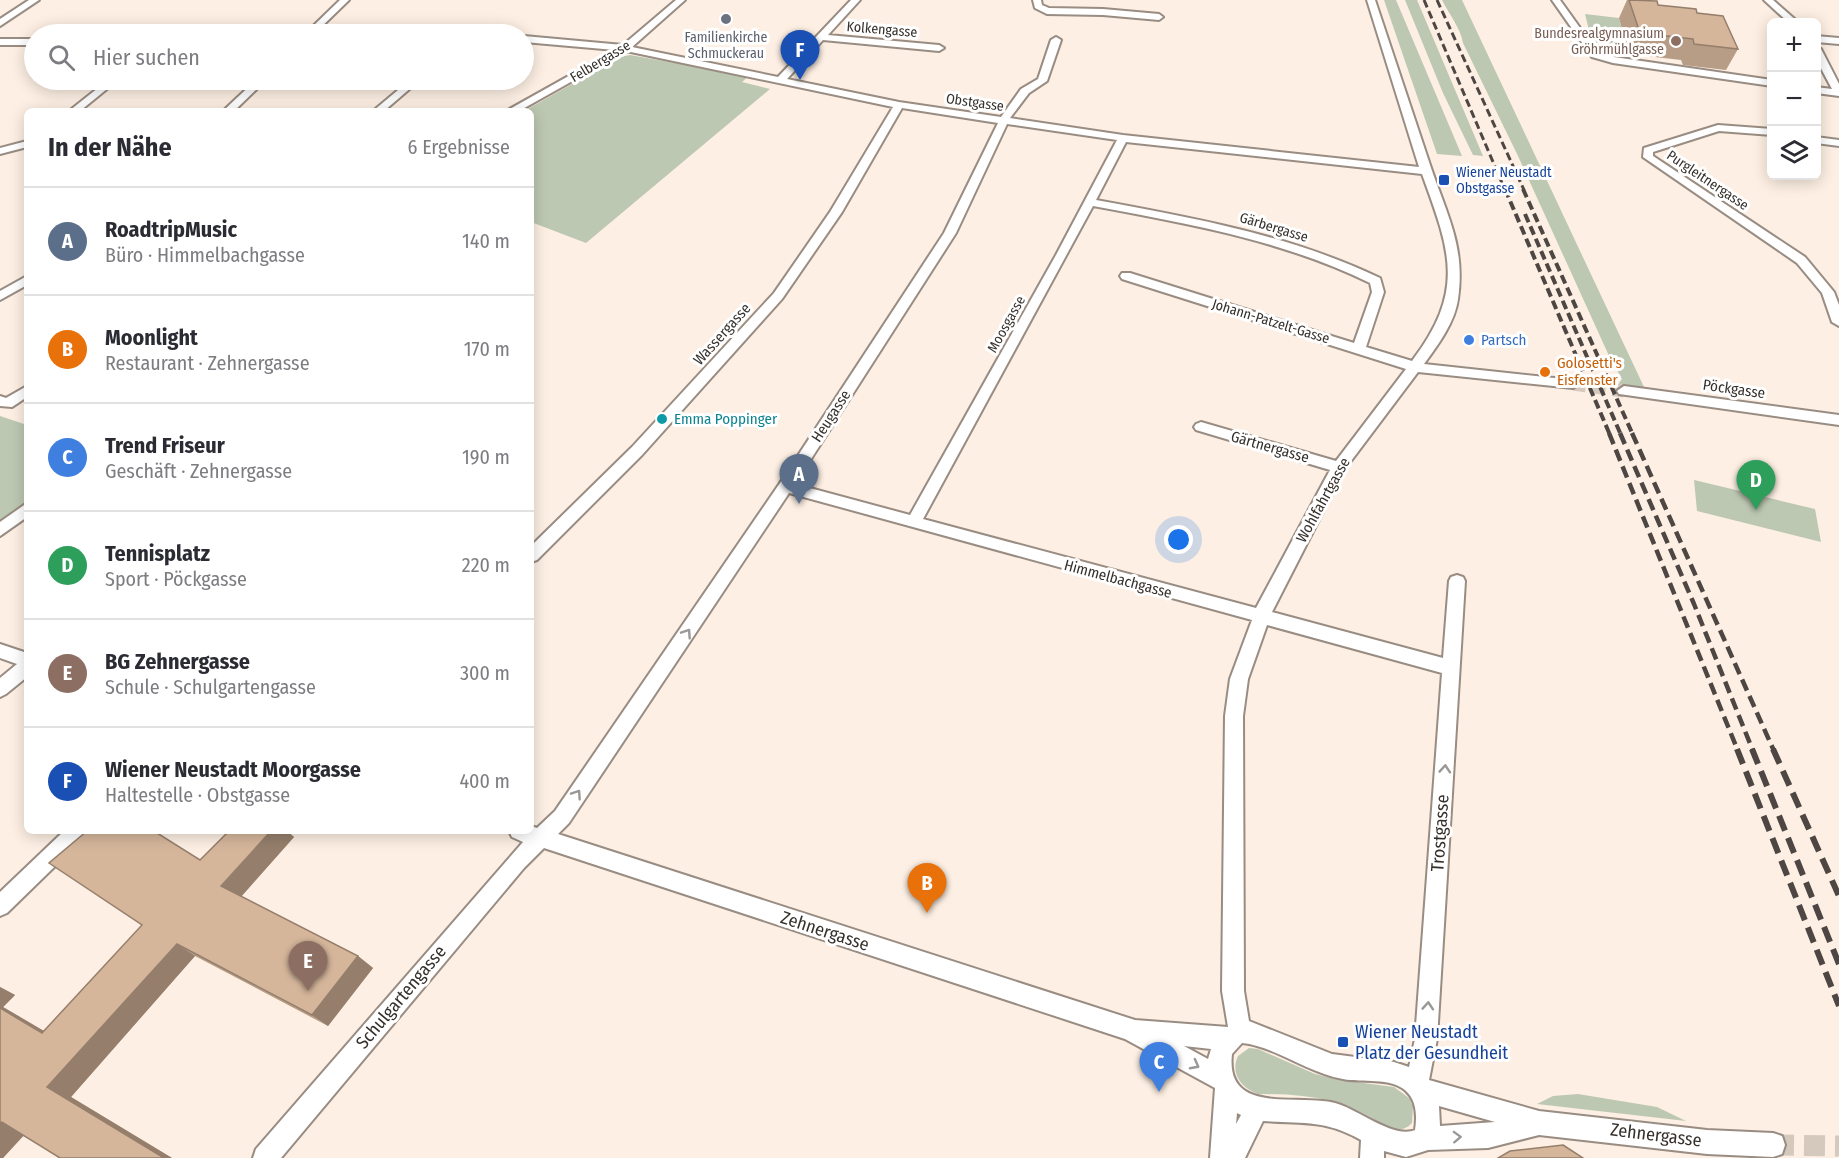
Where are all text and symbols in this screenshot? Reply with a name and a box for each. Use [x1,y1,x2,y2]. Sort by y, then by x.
marker: Familienkirche Schmuckerau [719,12,733,26]
street label: Kolkengasse [846,18,918,41]
map controls [1767,18,1821,180]
button: + [1767,18,1821,72]
search box [24,24,534,90]
place label: Bundesrealgymnasium Gröhrmühlgasse [1534,25,1664,58]
place label: Familienkirche Schmuckerau [685,29,767,62]
pin: F [780,31,820,80]
marker: Bundesrealgymnasium Gröhrmühlgasse [1669,34,1683,48]
street label: Felbergasse [567,37,633,86]
icon: search [45,41,78,74]
text: Hier suchen [93,44,200,71]
button: − [1767,72,1821,126]
street label: Obstgasse [945,90,1005,115]
button: layers [1767,126,1821,180]
text: In der Nähe [48,132,172,163]
text: 6 Ergebnisse [408,135,510,159]
street label: Purgleitnergasse [1664,147,1752,214]
place label: Wiener Neustadt Obstgasse [1456,164,1552,197]
marker: Wiener Neustadt Obstgasse [1437,173,1451,187]
street label: Gärbergasse [1238,209,1310,246]
text: RoadtripMusic [105,216,237,243]
text: A [62,229,73,253]
text: 140 m [462,229,510,253]
text: Büro · Himmelbachgasse [105,243,305,267]
street label: Moosgasse [984,293,1029,356]
street label: Johann-Patzelt-Gasse [1210,295,1332,347]
street label: Wassergasse [689,299,755,369]
text: Moonlight [105,324,198,351]
place label: Partsch [1481,331,1526,349]
marker: Partsch [1462,333,1476,347]
text: B [62,337,73,361]
text: 170 m [464,337,510,361]
text: Restaurant · Zehnergasse [105,351,310,375]
place label: Golosetti's Eisfenster [1557,354,1622,389]
marker: Golosetti's Eisfenster [1538,365,1552,379]
street label: Pöckgasse [1702,376,1766,402]
street label: Heugasse [808,387,854,445]
place label: Emma Poppinger [674,410,778,428]
marker: Emma Poppinger [655,412,669,426]
street label: Gärtnergasse [1229,427,1311,467]
text: Trend Friseur [105,432,225,459]
text: C [62,445,73,469]
text: 190 m [462,445,510,469]
pin: A [780,454,818,504]
street label: Wohlfahrtgasse [1292,454,1354,546]
text: Geschäft · Zehnergasse [105,459,292,483]
pin: D [1736,460,1776,510]
your location [1164,525,1193,554]
text: Tennisplatz [105,540,210,567]
text: D [62,553,73,577]
text: 220 m [462,553,510,577]
street label: Himmelbachgasse [1062,556,1174,602]
text: Sport · Pöckgasse [105,567,247,591]
one-way arrow [679,629,691,639]
text: BG Zehnergasse [105,648,250,675]
text: E [63,661,72,685]
text: 300 m [460,661,510,685]
text: Schule · Schulgartengasse [105,675,316,699]
text: Wiener Neustadt Moorgasse [105,756,361,783]
one-way arrow [1438,765,1451,774]
text: F [63,769,72,793]
text: 400 m [459,769,510,793]
text: Haltestelle · Obstgasse [105,783,290,807]
one-way arrow [570,790,581,801]
street label: Trostgasse [1426,794,1454,872]
pin: B [908,864,946,913]
street label: Zehnergasse [778,906,872,956]
street label: Schulgartengasse [351,941,451,1053]
pin: E [288,942,328,991]
one-way arrow [1421,1001,1434,1010]
place label: Wiener Neustadt Platz der Gesundheit [1355,1021,1508,1064]
marker: Wiener Neustadt Platz der Gesundheit [1336,1035,1350,1049]
pin: C [1140,1042,1178,1092]
one-way arrow [1189,1058,1199,1069]
street label: Zehnergasse [1609,1118,1703,1152]
one-way arrow [1452,1131,1461,1144]

